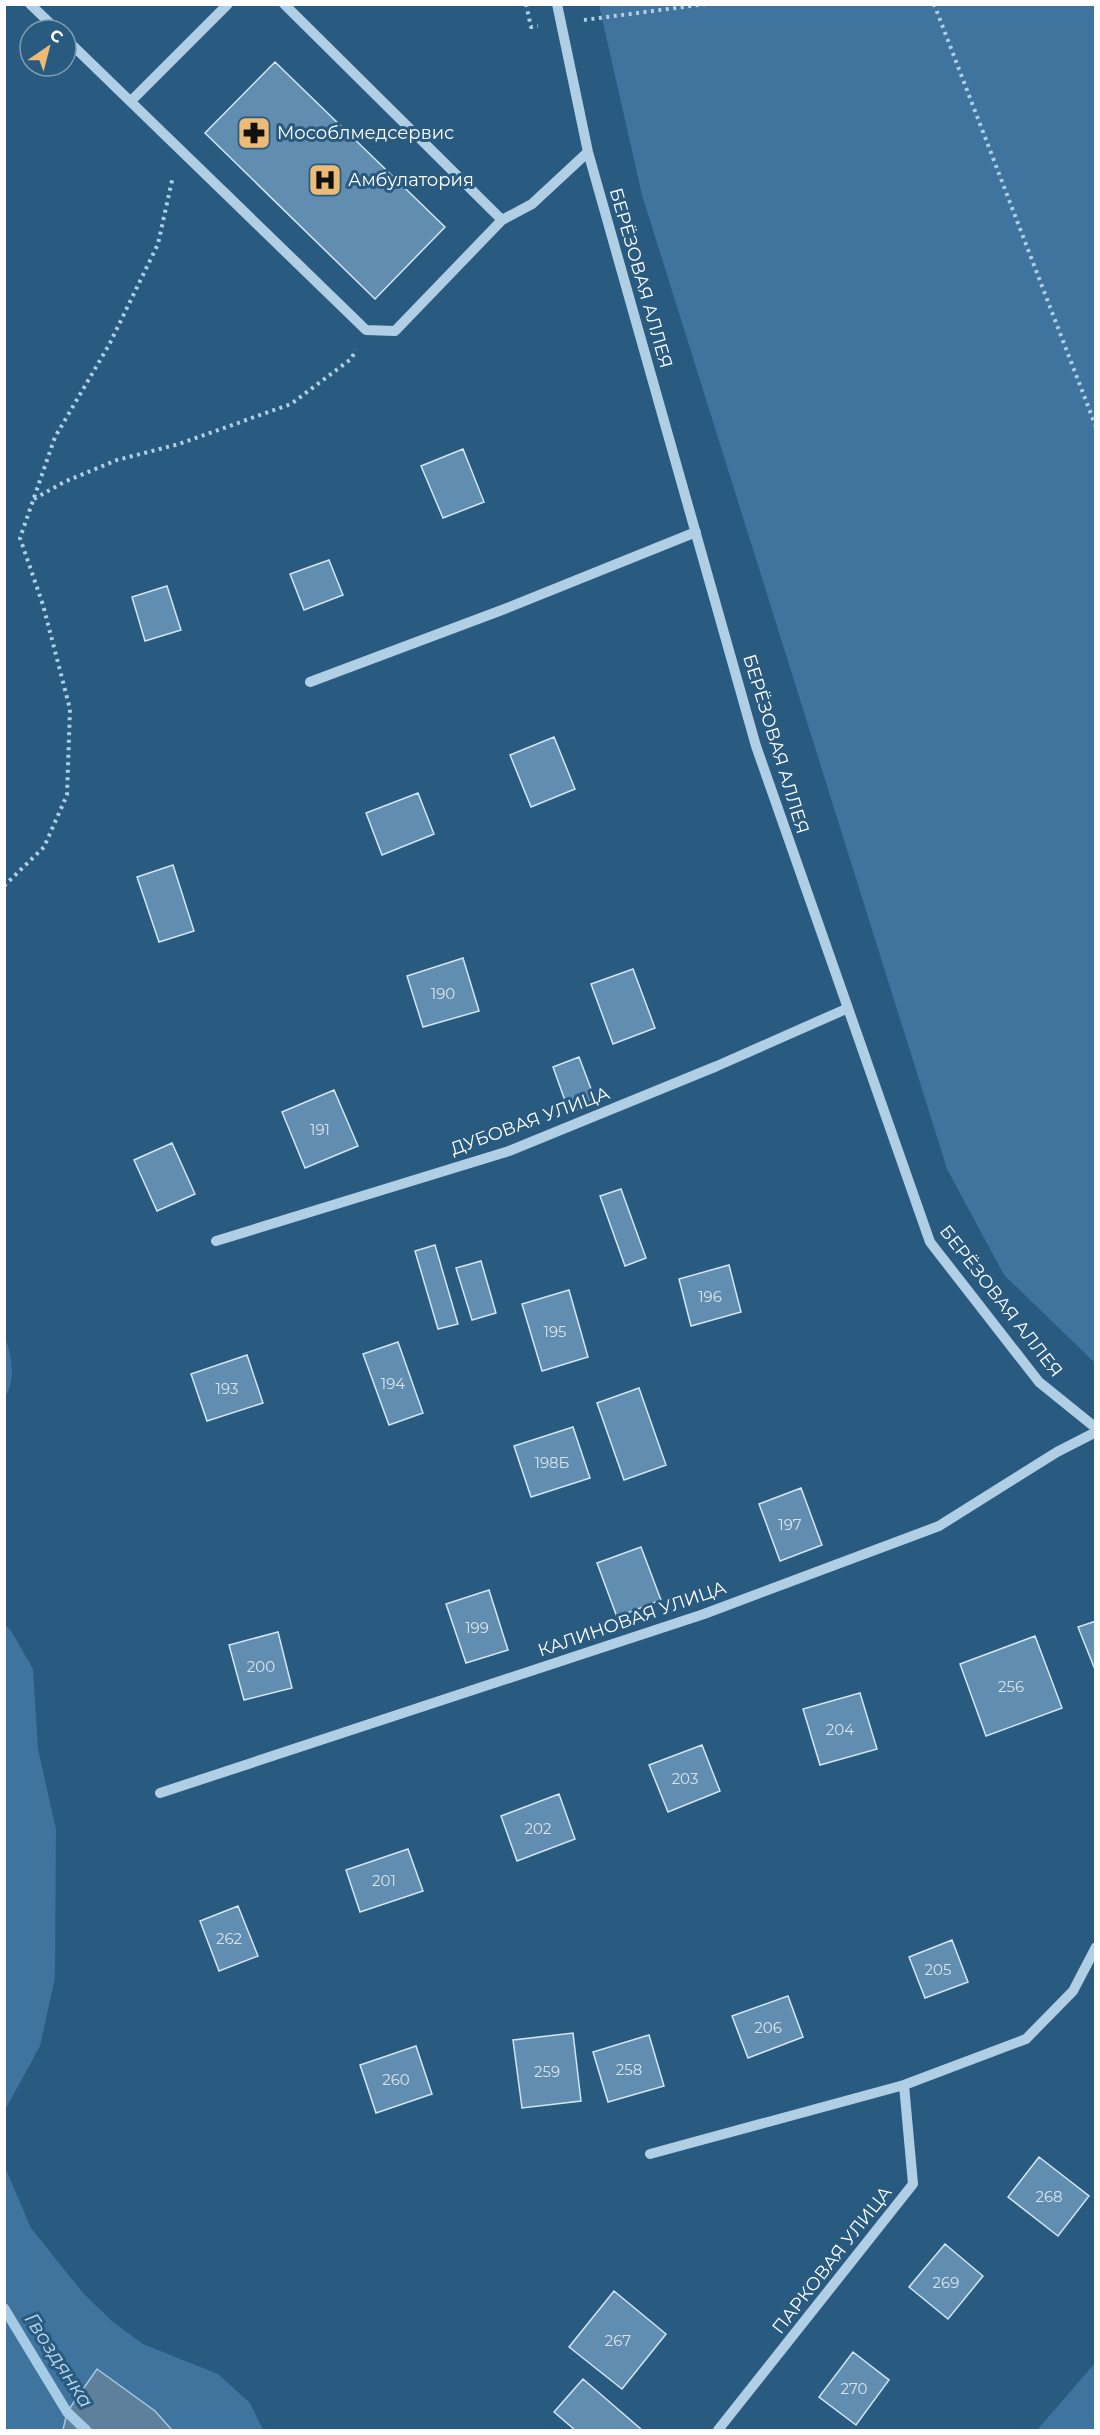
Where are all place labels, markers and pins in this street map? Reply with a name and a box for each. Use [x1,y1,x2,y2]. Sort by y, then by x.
pharmacy icon: Мособлмедсервис [236,115,272,151]
place label: Мособлмедсервис [277,122,454,144]
hospital icon: Амбулатория [307,162,343,198]
place label: Амбулатория [348,169,474,191]

